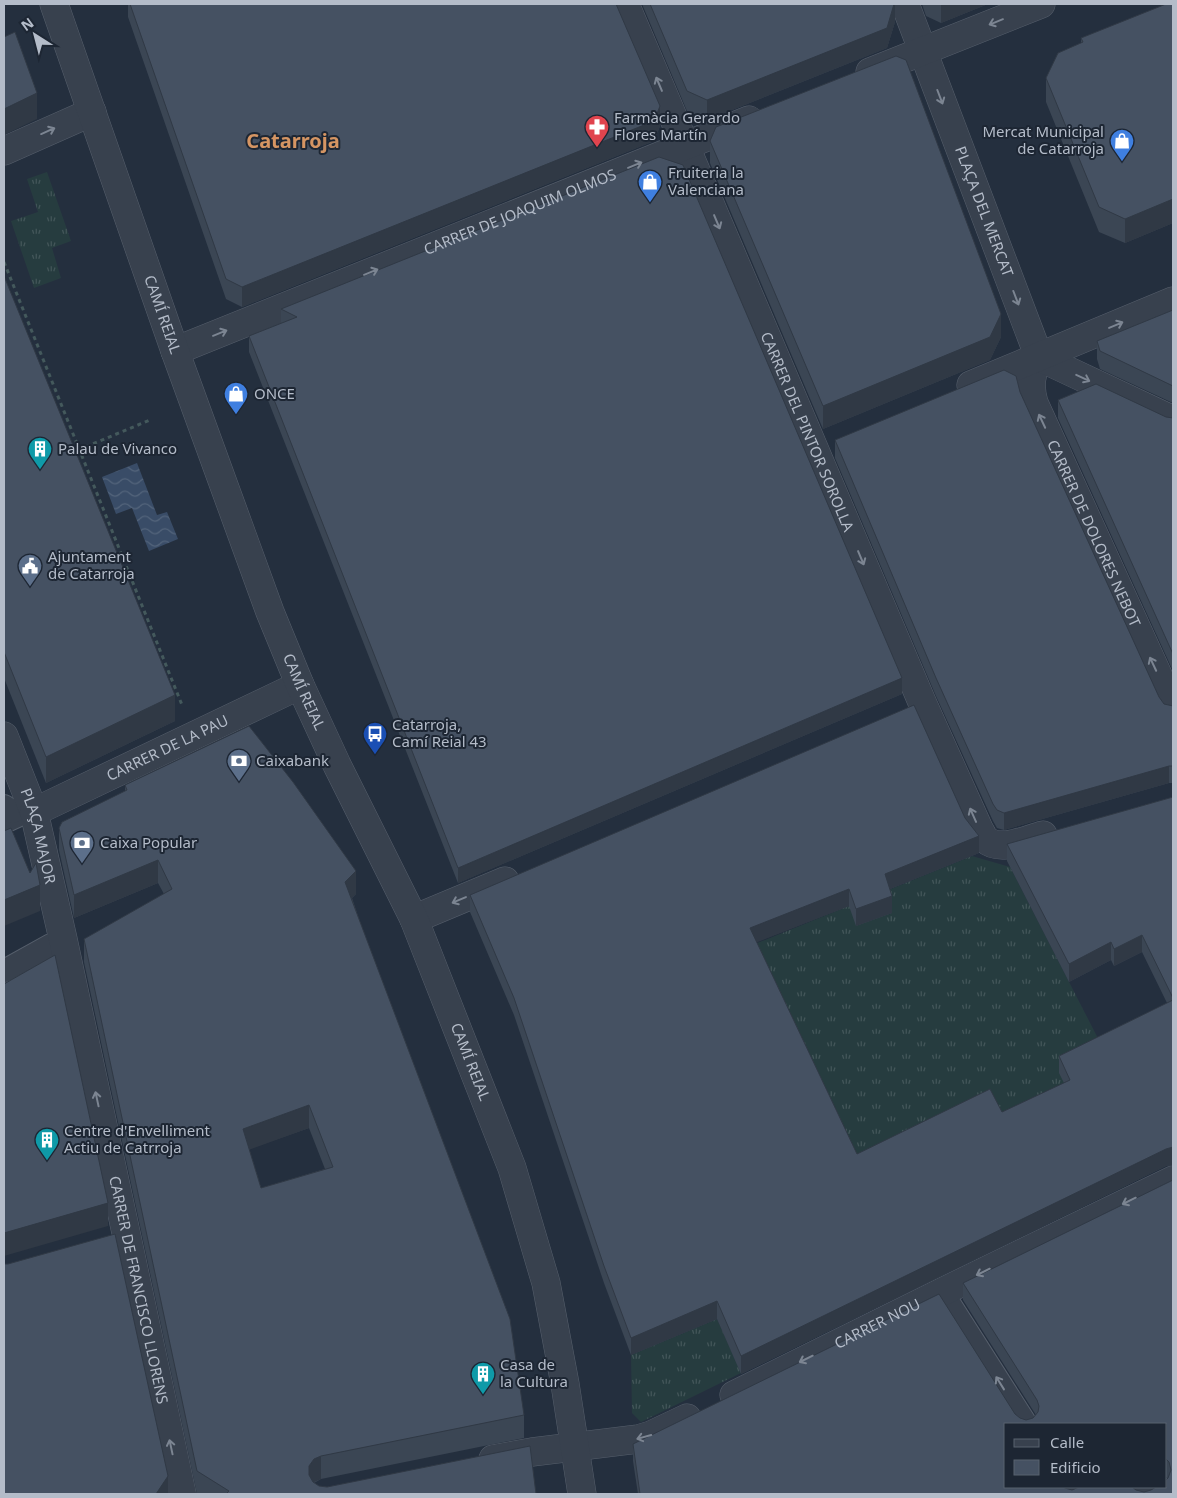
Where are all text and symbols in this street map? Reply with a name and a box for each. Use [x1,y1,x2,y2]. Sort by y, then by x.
north arrow [10,10,60,60]
text: N [17,13,37,35]
one-way arrow [989,18,1004,27]
one-way arrow [653,77,663,92]
one-way arrow [936,89,945,104]
place label: Farmàcia Gerardo Flores Martín [614,107,740,144]
pharmacy icon: Farmàcia Gerardo Flores Martín [584,114,610,148]
place label: Mercat Municipal de Catarroja [983,121,1104,158]
one-way arrow [40,126,55,136]
district label: Catarroja [246,127,340,154]
shop icon: Mercat Municipal de Catarroja [1109,128,1135,162]
street label: PLAÇA DEL MERCAT [951,143,1019,280]
one-way arrow [627,160,642,169]
place label: Fruiteria la Valenciana [668,162,744,199]
street label: CARRER DE JOAQUIM OLMOS [421,163,619,259]
shop icon: Fruiteria la Valenciana [637,169,663,203]
one-way arrow [713,214,723,229]
one-way arrow [363,267,378,276]
street label: CAMÍ REIAL [140,272,186,356]
one-way arrow [1012,290,1021,305]
one-way arrow [1108,320,1123,330]
one-way arrow [212,328,227,337]
street label: CARRER DEL PINTOR SOROLLA [757,328,860,535]
one-way arrow [1075,373,1090,383]
shop icon: ONCE [223,381,249,415]
place label: ONCE [254,383,295,403]
one-way arrow [1037,414,1046,429]
building icon: Palau de Vivanco [27,436,53,470]
street label: CARRER DE DOLORES NEBOT [1043,436,1146,630]
place label: Palau de Vivanco [58,438,177,458]
place label: Ajuntament de Catarroja [48,546,135,583]
one-way arrow [857,550,867,565]
public building icon: Ajuntament de Catarroja [17,553,43,587]
street label: CAMÍ REIAL [279,650,331,733]
one-way arrow [1148,657,1157,672]
street label: CARRER DE LA PAU [103,710,231,785]
place label: Catarroja, Camí Reial 43 [392,714,487,751]
bus stop icon: Catarroja, Camí Reial 43 [362,721,388,755]
bank icon: Caixabank [226,748,252,782]
place label: Caixabank [256,750,329,770]
street label: PLAÇA MAJOR [16,785,61,886]
one-way arrow [967,808,977,823]
bank icon: Caixa Popular [69,830,95,864]
place label: Caixa Popular [100,832,197,852]
one-way arrow [452,896,467,906]
street label: CAMÍ REIAL [447,1020,496,1103]
one-way arrow [92,1092,101,1108]
place label: Centre d'Envelliment Actiu de Catrroja [64,1120,211,1157]
building icon: Centre d'Envelliment Actiu de Catrroja [34,1127,60,1161]
street label: CARRER DE FRANCISCO LLORENS [105,1174,173,1406]
one-way arrow [1122,1197,1137,1206]
one-way arrow [976,1268,991,1277]
street label: CARRER NOU [831,1293,923,1353]
place label: Casa de la Cultura [500,1354,568,1391]
one-way arrow [799,1355,814,1364]
building icon: Casa de la Cultura [470,1361,496,1395]
one-way arrow [995,1376,1005,1390]
legend [1004,1423,1167,1488]
text: Calle [1050,1432,1084,1452]
one-way arrow [636,1433,652,1442]
one-way arrow [166,1439,175,1455]
text: Edificio [1050,1457,1101,1477]

